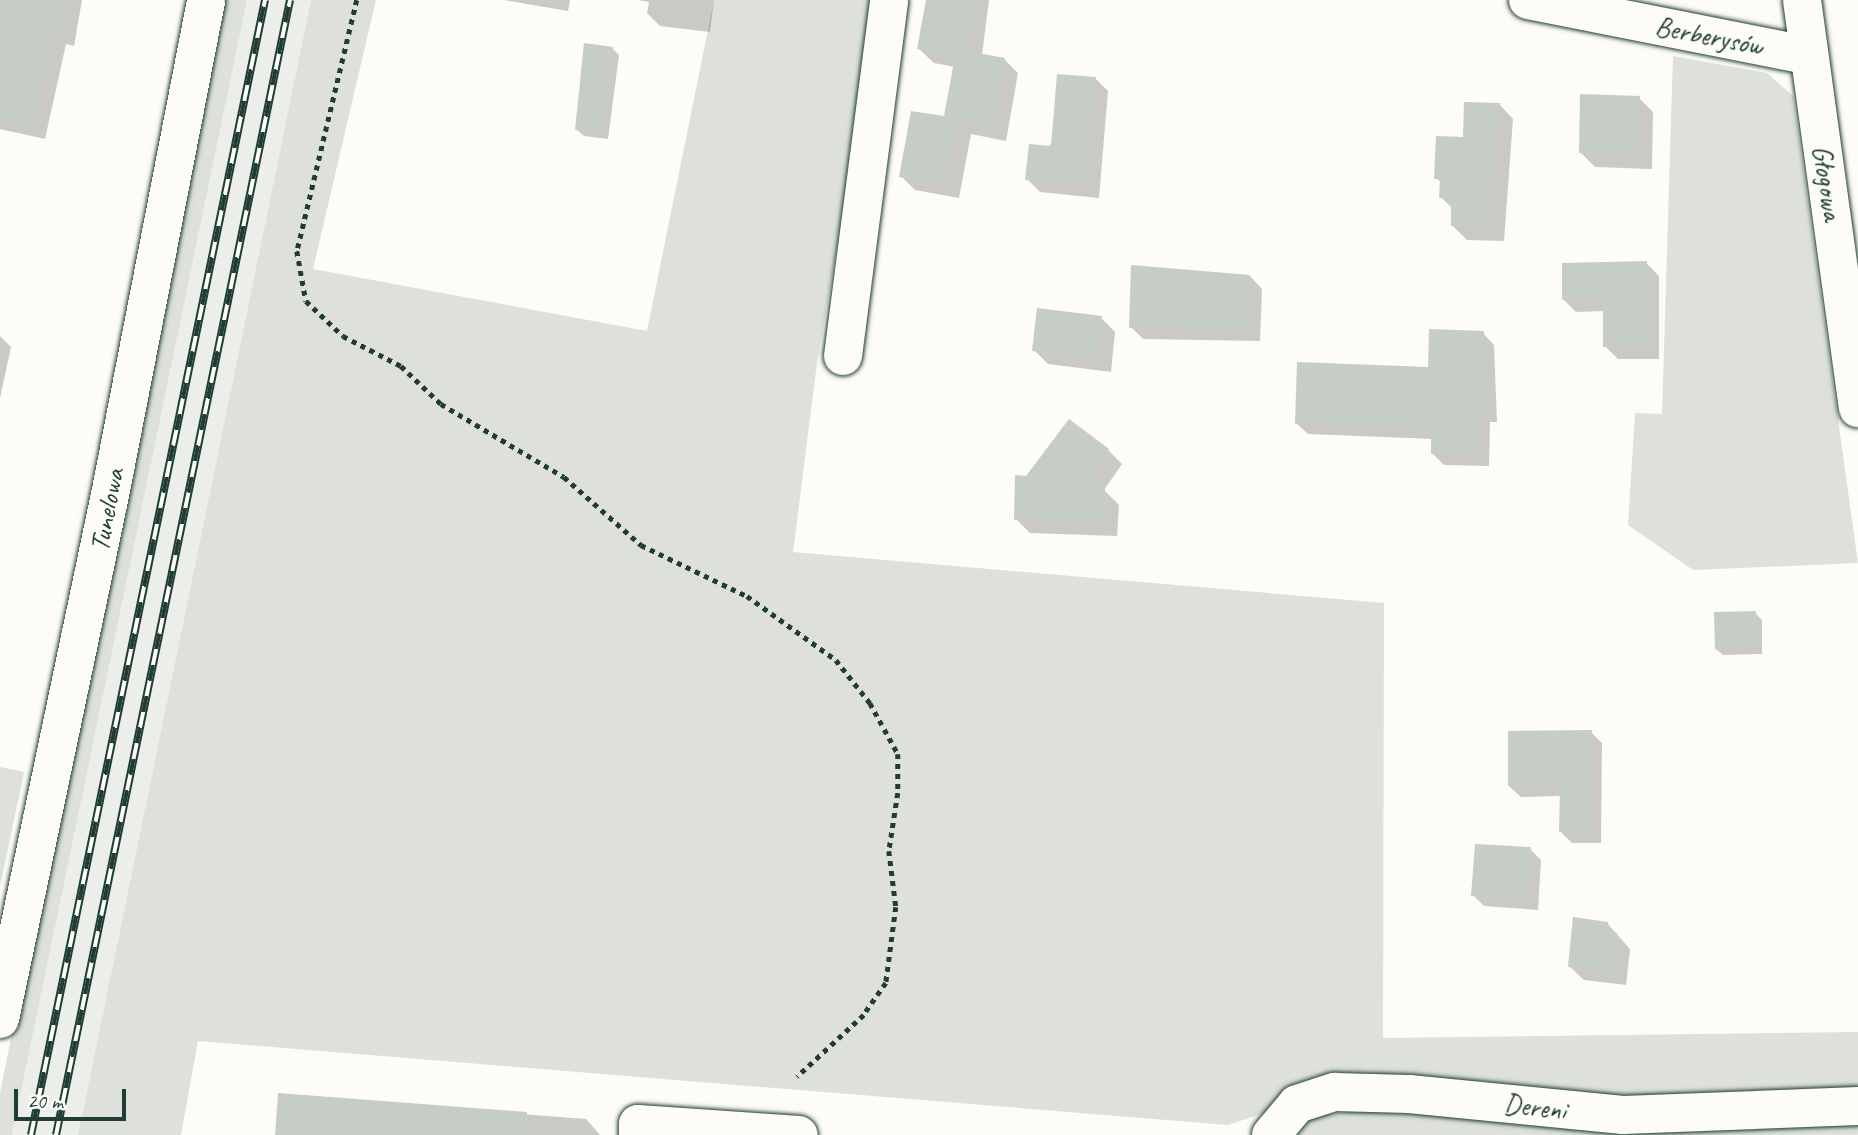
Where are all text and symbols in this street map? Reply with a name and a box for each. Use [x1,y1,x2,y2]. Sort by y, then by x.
street label: Berberysów [1653,9,1765,63]
street label: Głogowa [1804,143,1850,223]
street label: Tunelowa [83,466,131,554]
scale bar [18,1076,130,1120]
street label: Dereni [1502,1087,1568,1127]
text: 20 m [27,1088,63,1114]

